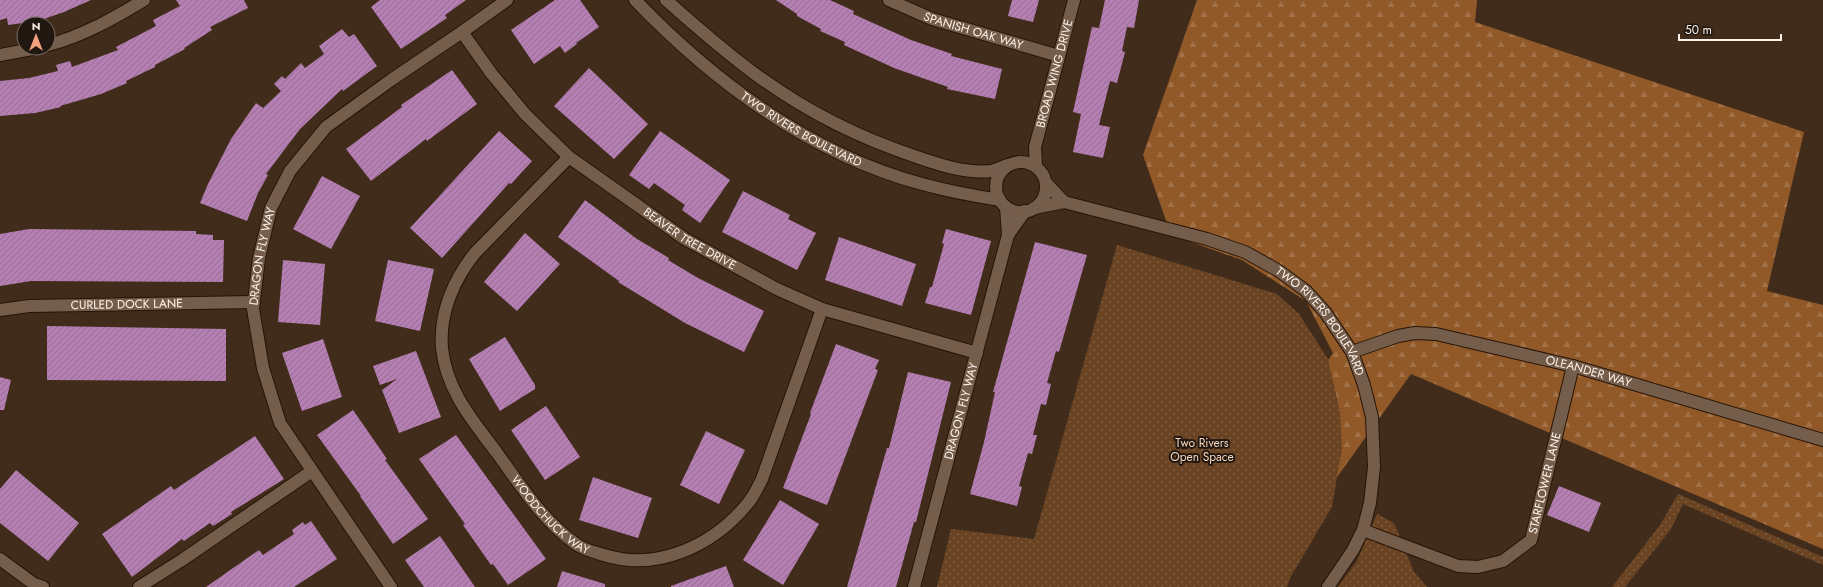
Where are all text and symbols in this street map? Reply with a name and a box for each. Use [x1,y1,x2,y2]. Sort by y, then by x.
street label: SPANISH OAK WAY [920,7,1026,54]
north arrow [16,16,56,56]
scale bar [1679,16,1781,42]
street label: BROAD WING DRIVE [1031,17,1078,130]
text: N [32,18,40,34]
text: 50 m [1685,21,1712,39]
street label: TWO RIVERS BOULEVARD [737,87,865,171]
street label: BEAVER TREE DRIVE [640,203,740,274]
street label: DRAGON FLY WAY [244,205,280,306]
street label: TWO RIVERS BOULEVARD [1272,262,1369,378]
street label: CURLED DOCK LANE [70,294,183,314]
street label: OLEANDER WAY [1544,351,1634,392]
street label: DRAGON FLY WAY [939,360,983,462]
street label: STARFLOWER LANE [1524,430,1566,536]
park label: Two Rivers Open Space [1170,434,1234,466]
street label: WOODCHUCK WAY [507,472,592,559]

